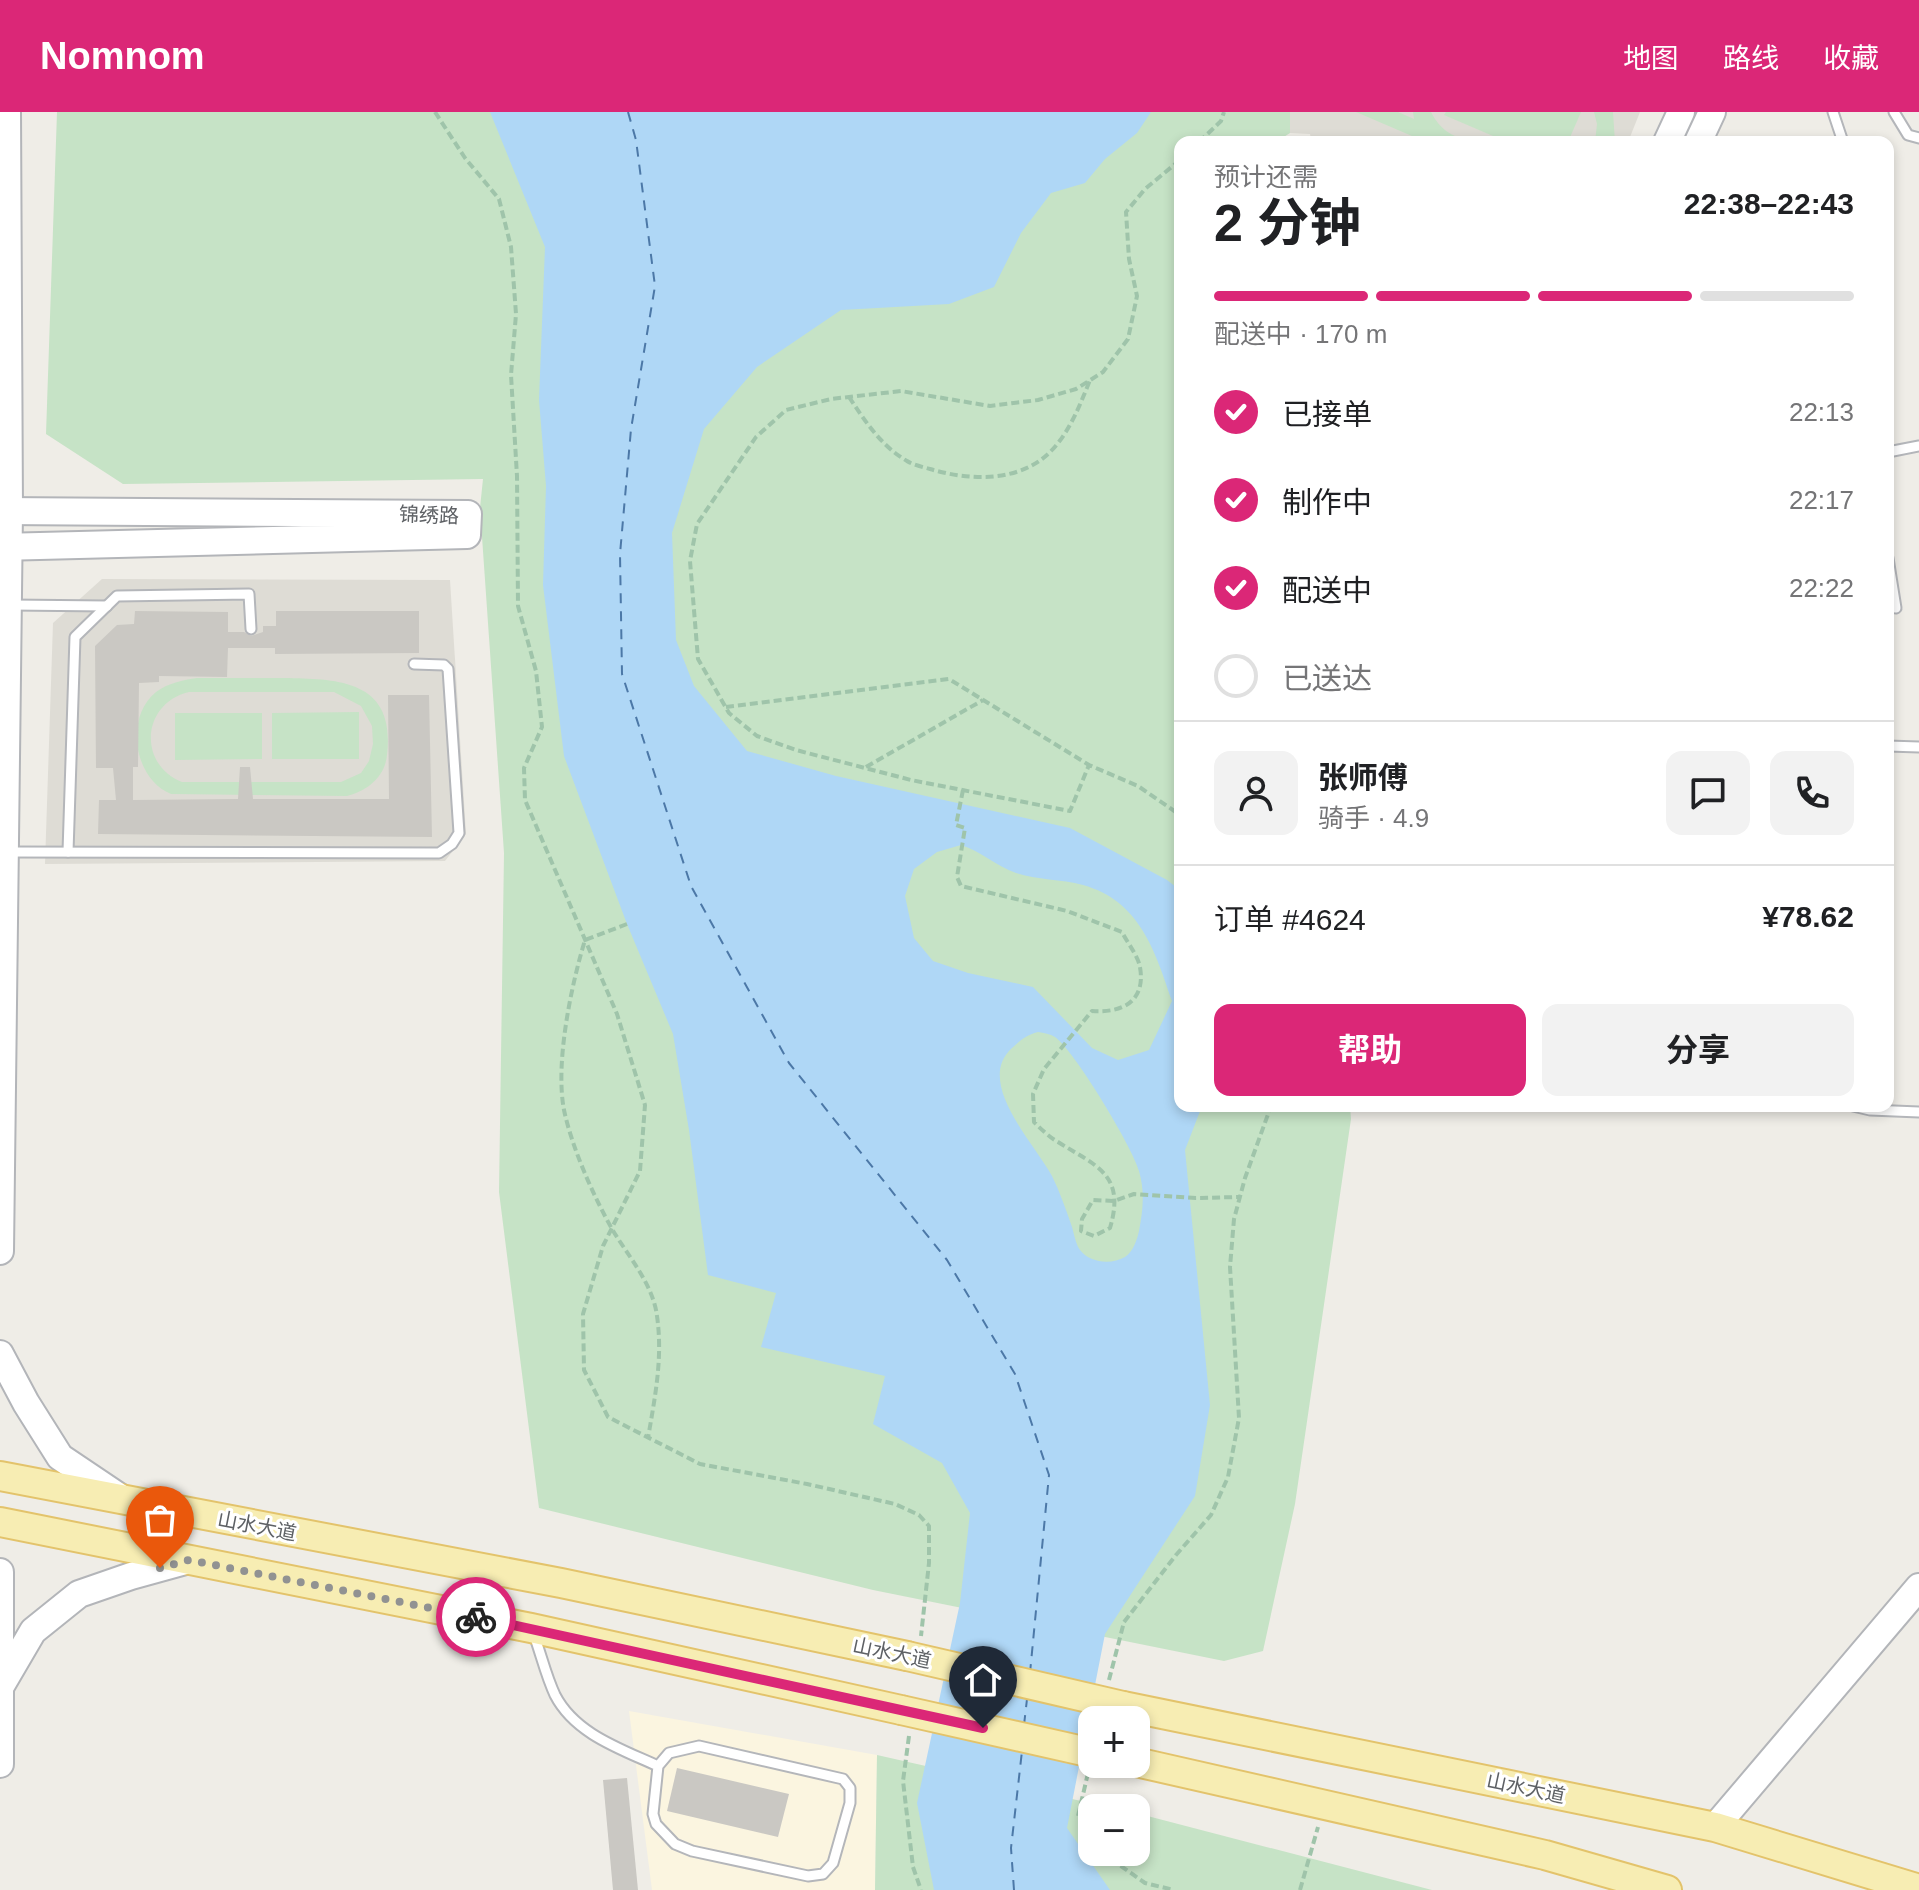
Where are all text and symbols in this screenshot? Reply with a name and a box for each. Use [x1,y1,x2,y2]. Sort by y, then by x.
text: Nomnom [40,35,205,77]
text: 地图 [1623,43,1679,74]
text: 路线 [1723,43,1779,74]
text: 收藏 [1823,43,1879,74]
text: 预计还需 [1214,162,1318,192]
text: 22:38–22:43 [1684,187,1854,220]
text: 2 分钟 [1214,194,1361,252]
text: 配送中 · 170 m [1214,319,1387,349]
icon: check [1214,390,1258,434]
text: 22:13 [1789,397,1854,427]
text: 已接单 [1282,398,1372,431]
icon: check [1214,478,1258,522]
text: 22:17 [1789,485,1854,515]
text: 制作中 [1282,486,1372,519]
street label: 锦绣路 [399,503,459,527]
icon: check [1214,566,1258,610]
text: 22:22 [1789,573,1854,603]
text: 配送中 [1282,574,1372,607]
text: 已送达 [1282,662,1372,695]
button: person [1214,751,1298,835]
button: chat [1666,751,1750,835]
button: phone [1770,751,1854,835]
text: 张师傅 [1318,761,1408,794]
text: 骑手 · 4.9 [1318,803,1429,833]
text: ¥78.62 [1762,900,1854,933]
text: 订单 #4624 [1214,903,1366,936]
button: 帮助 [1214,1004,1526,1096]
button: 分享 [1542,1004,1854,1096]
pin [126,1486,194,1568]
icon: bag [138,1498,182,1542]
street label: 山水大道 [216,1508,298,1544]
courier [436,1577,516,1657]
icon: bike [454,1595,498,1639]
street label: 山水大道 [851,1634,933,1672]
pin [949,1646,1017,1728]
icon: home [961,1658,1005,1702]
map controls [1078,1706,1150,1866]
button: + [1078,1706,1150,1778]
street label: 山水大道 [1485,1769,1567,1807]
button: − [1078,1794,1150,1866]

